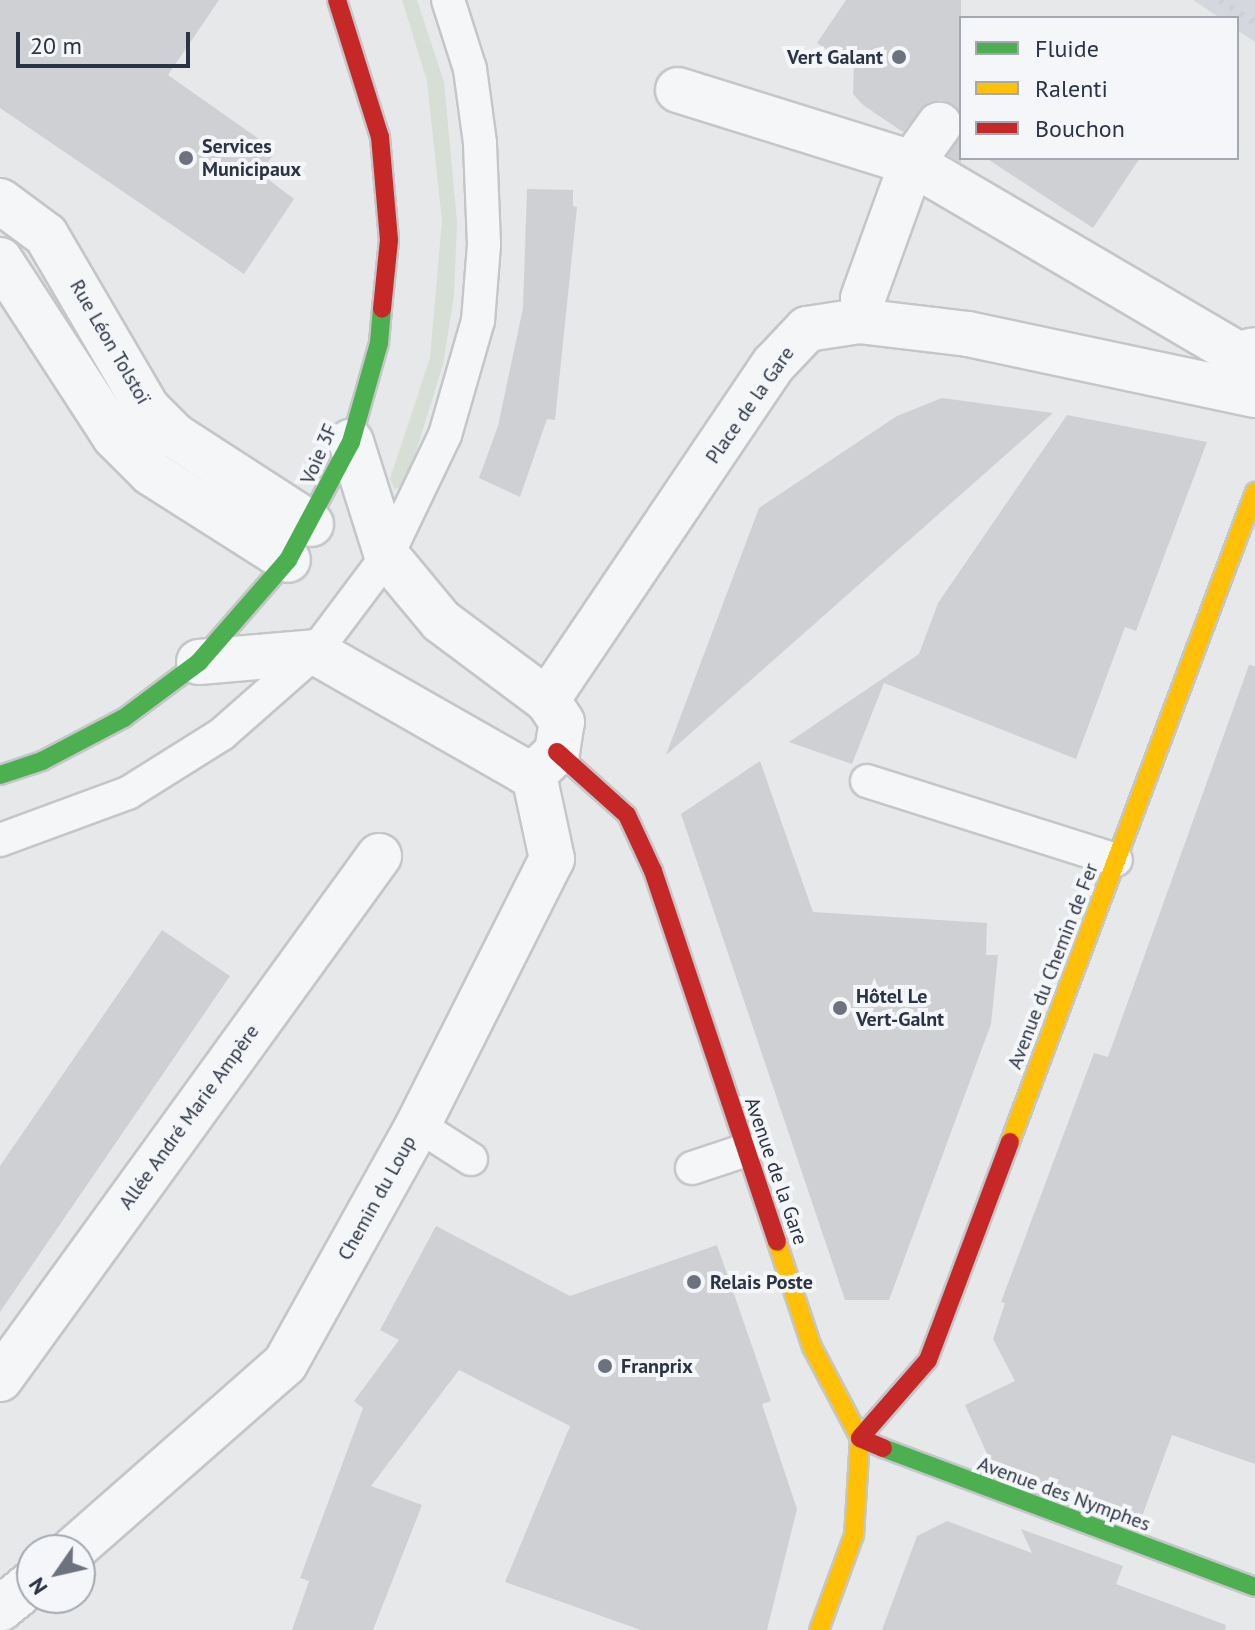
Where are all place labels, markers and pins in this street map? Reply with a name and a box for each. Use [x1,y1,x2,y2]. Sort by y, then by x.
place label: Vert Galant [787,45,883,69]
marker: Vert Galant [890,48,908,66]
place label: Services Municipaux [202,134,301,181]
marker: Services Municipaux [177,149,195,167]
place label: Hôtel Le Vert-Galnt [856,984,944,1031]
marker: Hôtel Le Vert-Galnt [831,999,849,1017]
place label: Relais Poste [710,1270,813,1294]
marker: Relais Poste [685,1273,703,1291]
place label: Franprix [621,1354,693,1378]
marker: Franprix [596,1357,614,1375]

